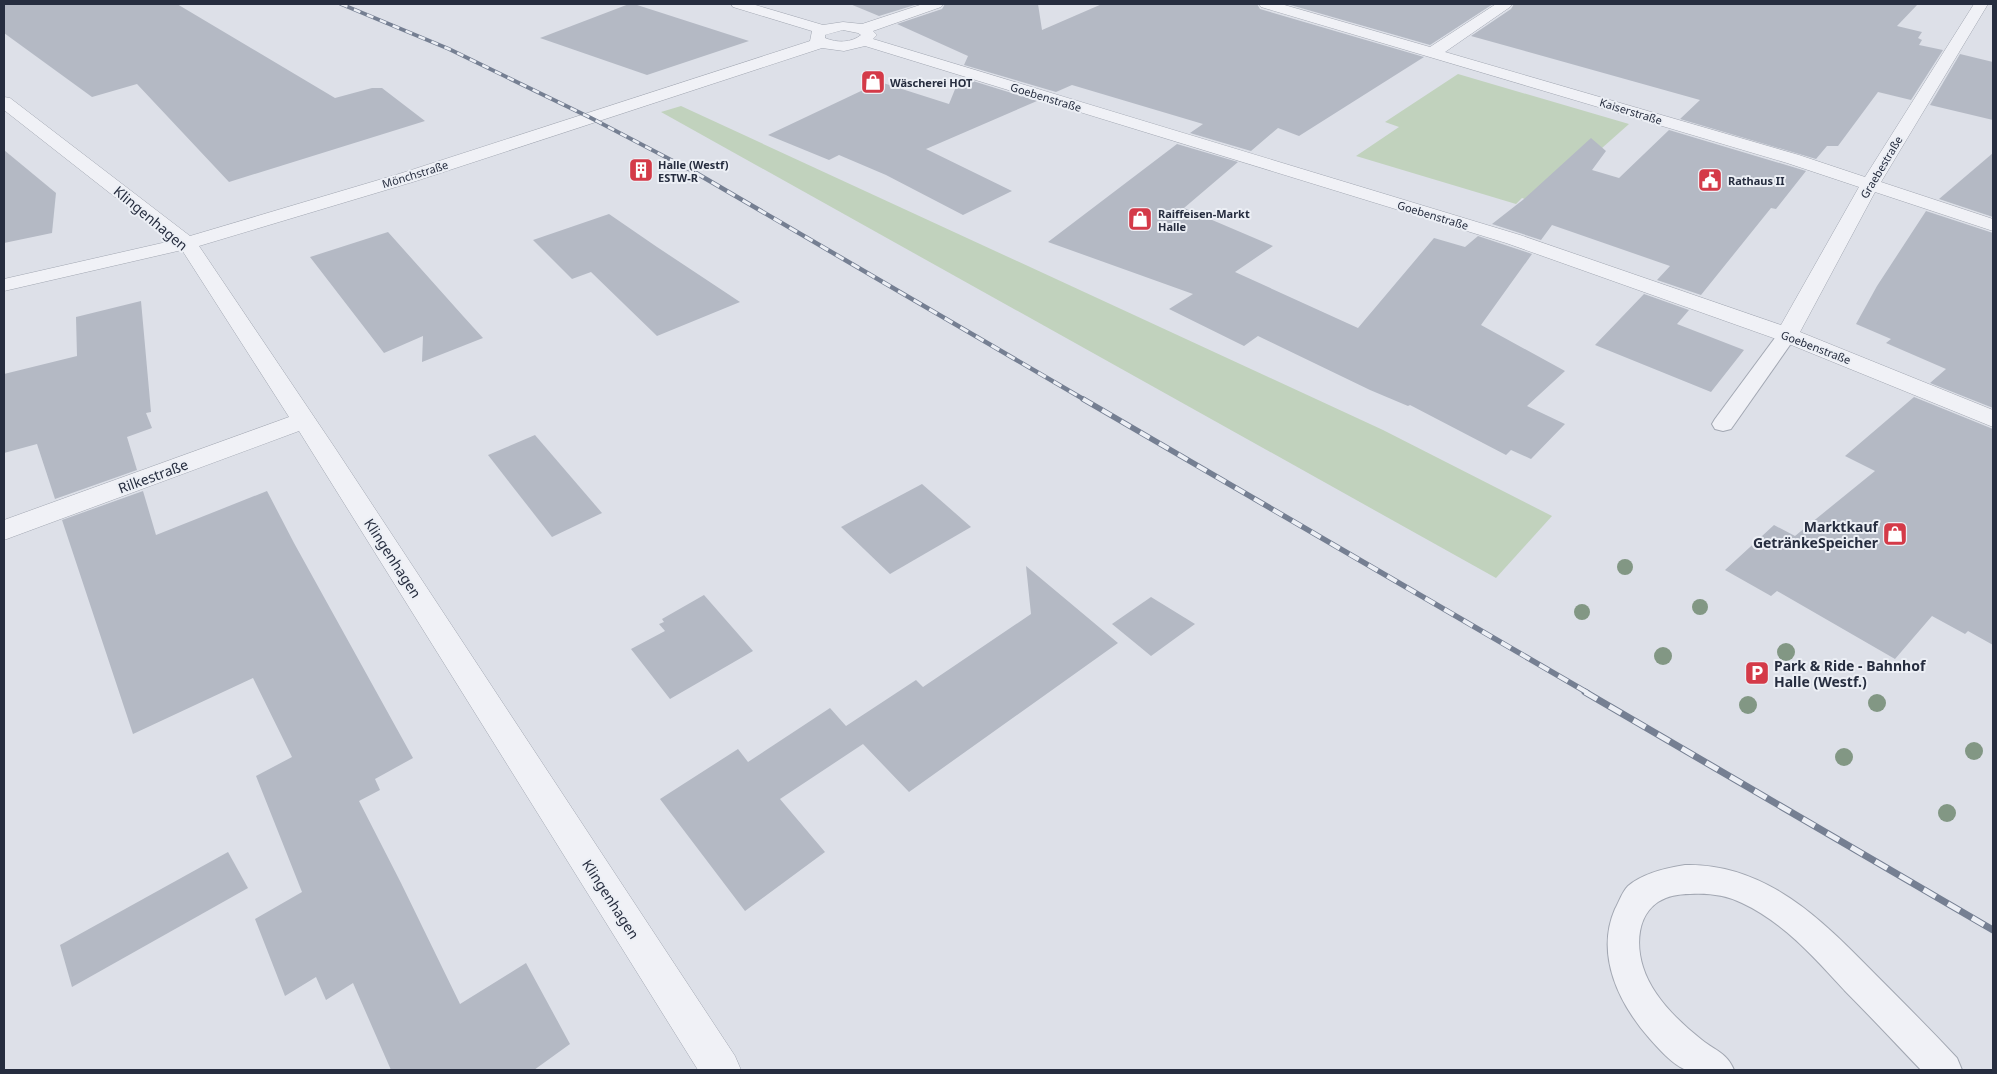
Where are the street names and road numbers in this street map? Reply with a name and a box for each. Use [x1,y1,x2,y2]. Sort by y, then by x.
street label: Goebenstraße [1009,79,1083,115]
street label: Kaiserstraße [1598,94,1664,128]
street label: Graebestraße [1856,133,1906,201]
street label: Mönchstraße [380,157,450,191]
street label: Klingenhagen [110,181,192,255]
street label: Goebenstraße [1396,197,1470,233]
street label: Goebenstraße [1779,327,1853,367]
street label: Rilkestraße [115,455,191,497]
street label: Klingenhagen [360,515,426,601]
street label: Klingenhagen [578,856,644,942]

